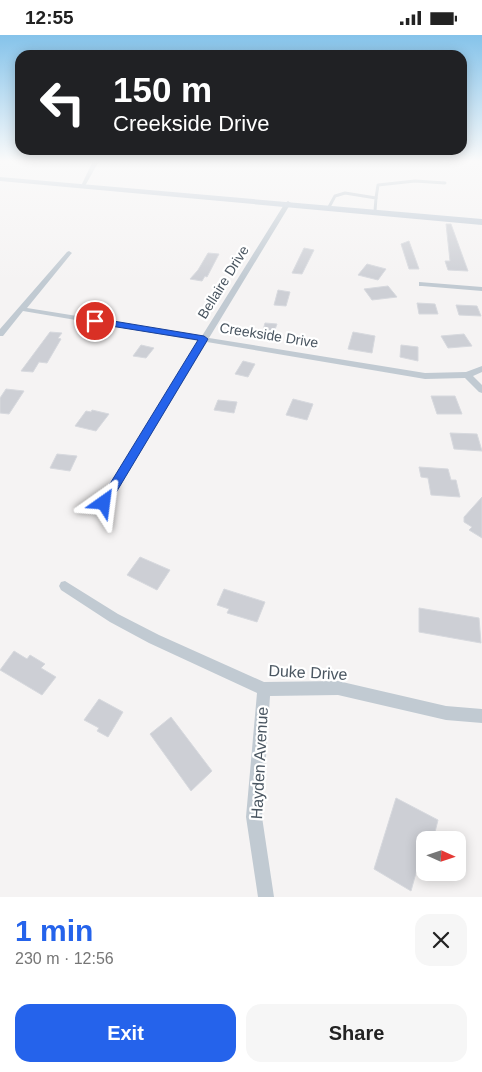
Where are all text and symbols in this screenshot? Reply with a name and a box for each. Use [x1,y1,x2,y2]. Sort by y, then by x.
text: 12:55 [25,7,74,28]
icon: left [30,70,95,135]
text: 150 m [113,70,212,109]
text: Creekside Drive [113,111,270,136]
street label: Bellaire Drive [194,242,252,322]
pin [74,300,116,342]
icon: arrive [81,307,109,335]
street label: Creekside Drive [219,319,320,351]
position arrow [77,476,129,528]
street label: Duke Drive [268,662,348,683]
street label: Hayden Avenue [248,706,271,820]
north arrow [416,831,466,881]
map controls [416,831,466,881]
text: 1 min [15,914,93,947]
button: close [415,914,467,966]
text: 230 m · 12:56 [15,950,114,967]
button: Exit [15,1004,236,1062]
button: Share [246,1004,467,1062]

